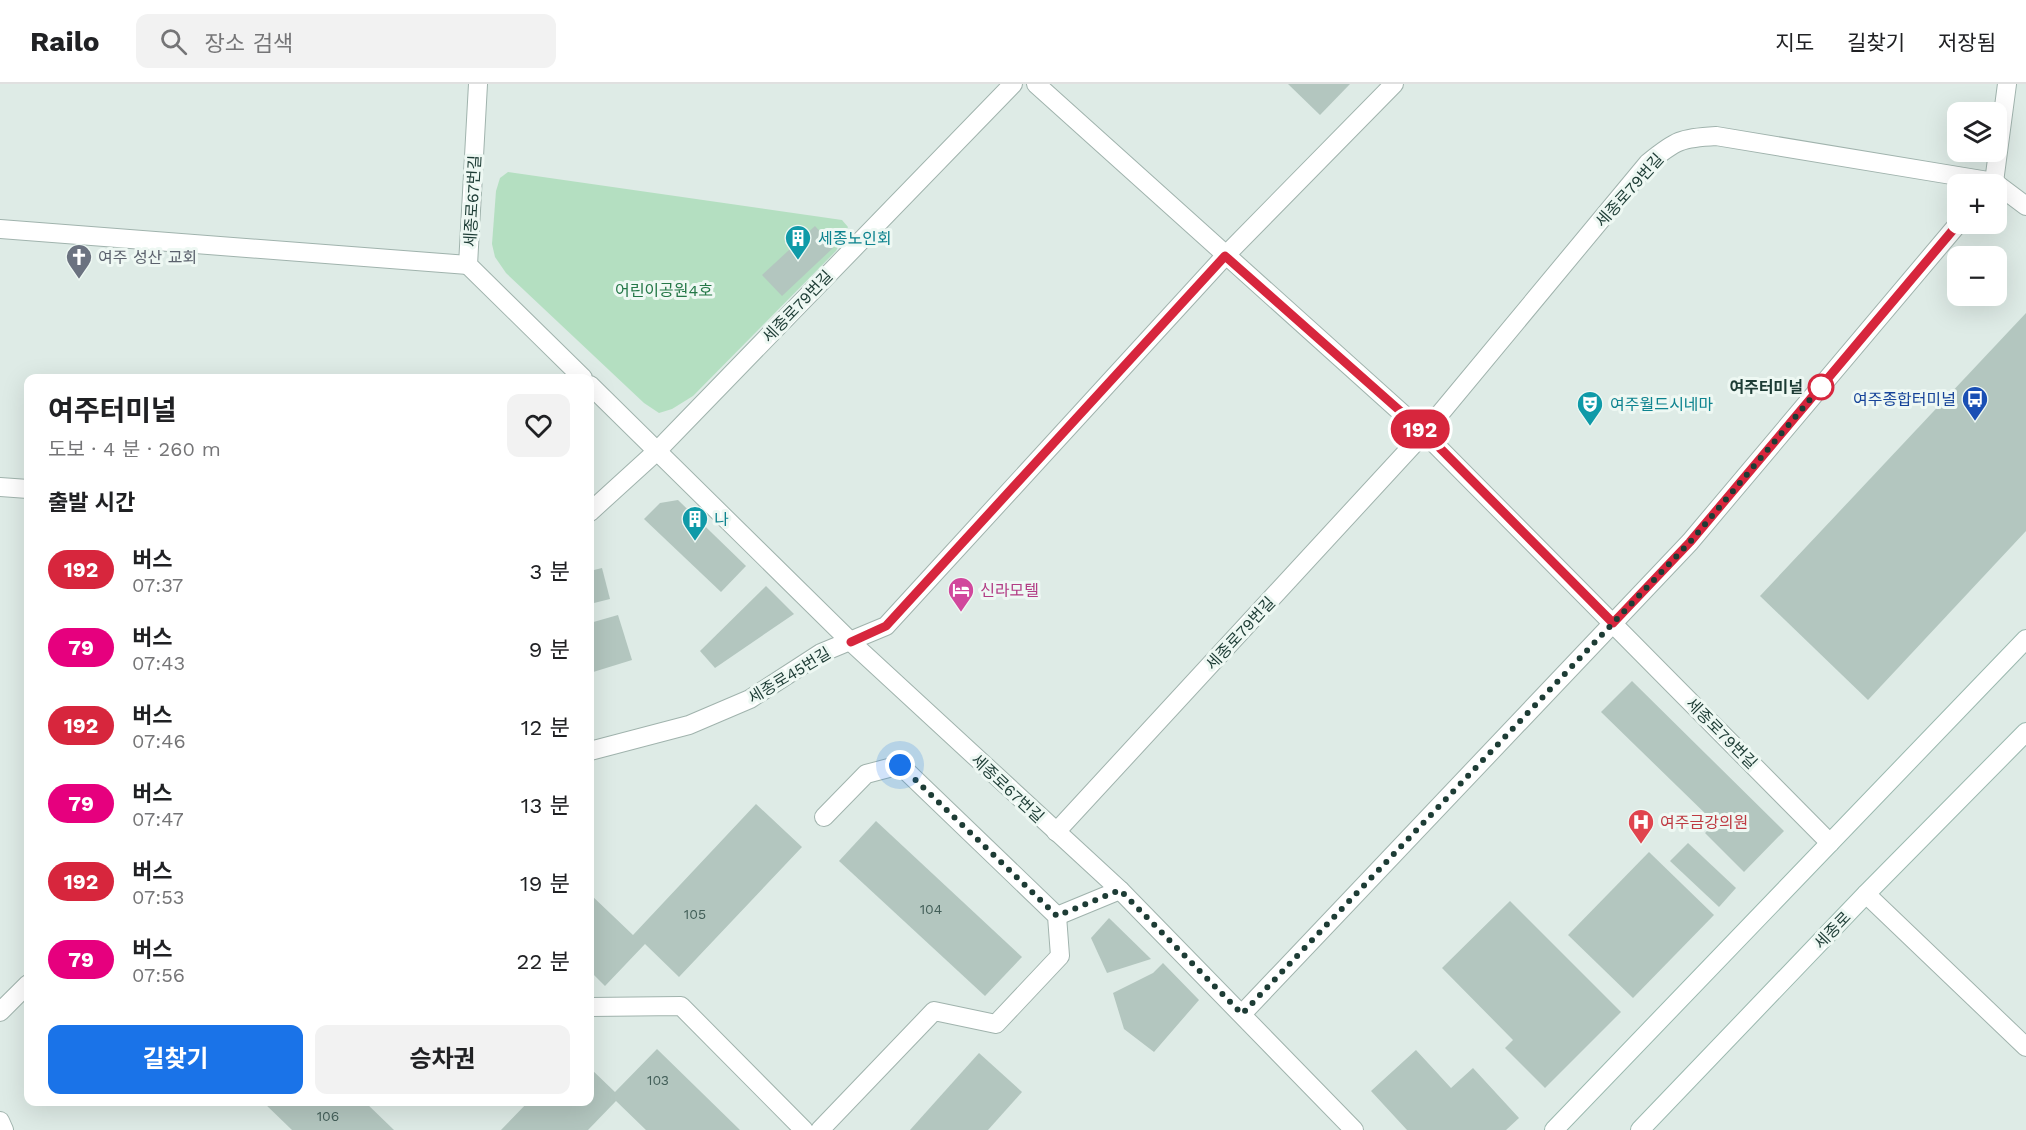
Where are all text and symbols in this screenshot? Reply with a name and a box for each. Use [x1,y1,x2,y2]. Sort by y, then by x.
search box [136,14,556,68]
text: Railo [30,25,100,58]
icon: search [157,25,190,58]
text: 지도 [1775,30,1814,55]
text: 길찾기 [1847,30,1905,55]
text: 저장됨 [1938,30,1996,55]
text: 장소 검색 [205,31,293,56]
map controls [1947,102,2007,306]
button: layers [1947,102,2007,162]
street label: 세종로79번길 [1591,150,1667,231]
street label: 세종로67번길 [461,155,484,248]
button: + [1947,174,2007,234]
building icon: 세종노인회 [783,223,813,261]
place label: 세종노인회 [818,229,892,248]
church icon: 여주 성산 교회 [64,242,94,280]
button: − [1947,246,2007,306]
place label: 여주 성산 교회 [98,248,197,267]
street label: 세종로79번길 [758,266,836,346]
park label: 어린이공원4호 [615,281,713,300]
marker: 여주터미널 [1808,374,1834,400]
place label: 여주터미널 [1729,378,1803,397]
bus stop icon: 여주종합터미널 [1960,384,1990,422]
theatre icon: 여주월드시네마 [1575,389,1605,427]
place label: 여주종합터미널 [1853,390,1956,409]
text: 여주터미널 [48,394,177,427]
button: heart [507,394,570,457]
place label: 여주월드시네마 [1610,395,1713,414]
line badge: 192 [1386,410,1454,448]
text: 192 [1403,417,1437,442]
text: 도보 · 4 분 · 260 m [48,437,221,461]
text: 출발 시간 [48,490,135,515]
building icon: 나 [680,504,710,542]
place label: 나 [714,510,729,529]
text: 버스 [132,547,172,572]
text: 192 [64,557,98,582]
text: 3 분 [529,559,570,584]
text: 07:37 [132,573,183,597]
hotel icon: 신라모텔 [946,575,976,613]
place label: 신라모텔 [980,581,1039,600]
street label: 세종로79번길 [1202,593,1279,674]
text: 버스 [132,625,172,650]
text: 79 [68,635,94,660]
text: 9 분 [529,637,570,662]
street label: 세종로45번길 [745,643,834,707]
text: 07:43 [132,651,185,675]
street label: 세종로79번길 [1682,694,1761,773]
text: 버스 [132,703,172,728]
text: 192 [64,713,98,738]
text: 12 분 [521,715,570,740]
text: 07:46 [132,729,186,753]
your location [885,750,915,780]
street label: 세종로67번길 [967,750,1048,827]
text: 버스 [132,781,172,806]
text: 79 [68,791,94,816]
text: 13 분 [521,793,570,818]
text: 07:47 [132,807,184,831]
hospital icon: 여주금강의원 [1626,807,1656,845]
place label: 여주금강의원 [1660,813,1748,832]
text: 버스 [132,859,172,884]
text: 192 [64,869,98,894]
text: 19 분 [520,871,570,896]
text: 07:53 [132,885,184,909]
house number: 104 [920,901,942,917]
house number: 105 [684,906,706,922]
street label: 세종로 [1810,908,1855,953]
text: 버스 [132,937,172,962]
text: 79 [68,947,94,972]
text: 22 분 [517,949,570,974]
text: 07:56 [132,963,185,987]
button: 길찾기 [48,1025,303,1094]
button: 승차권 [315,1025,570,1094]
house number: 103 [647,1072,669,1088]
house number: 106 [317,1108,339,1124]

